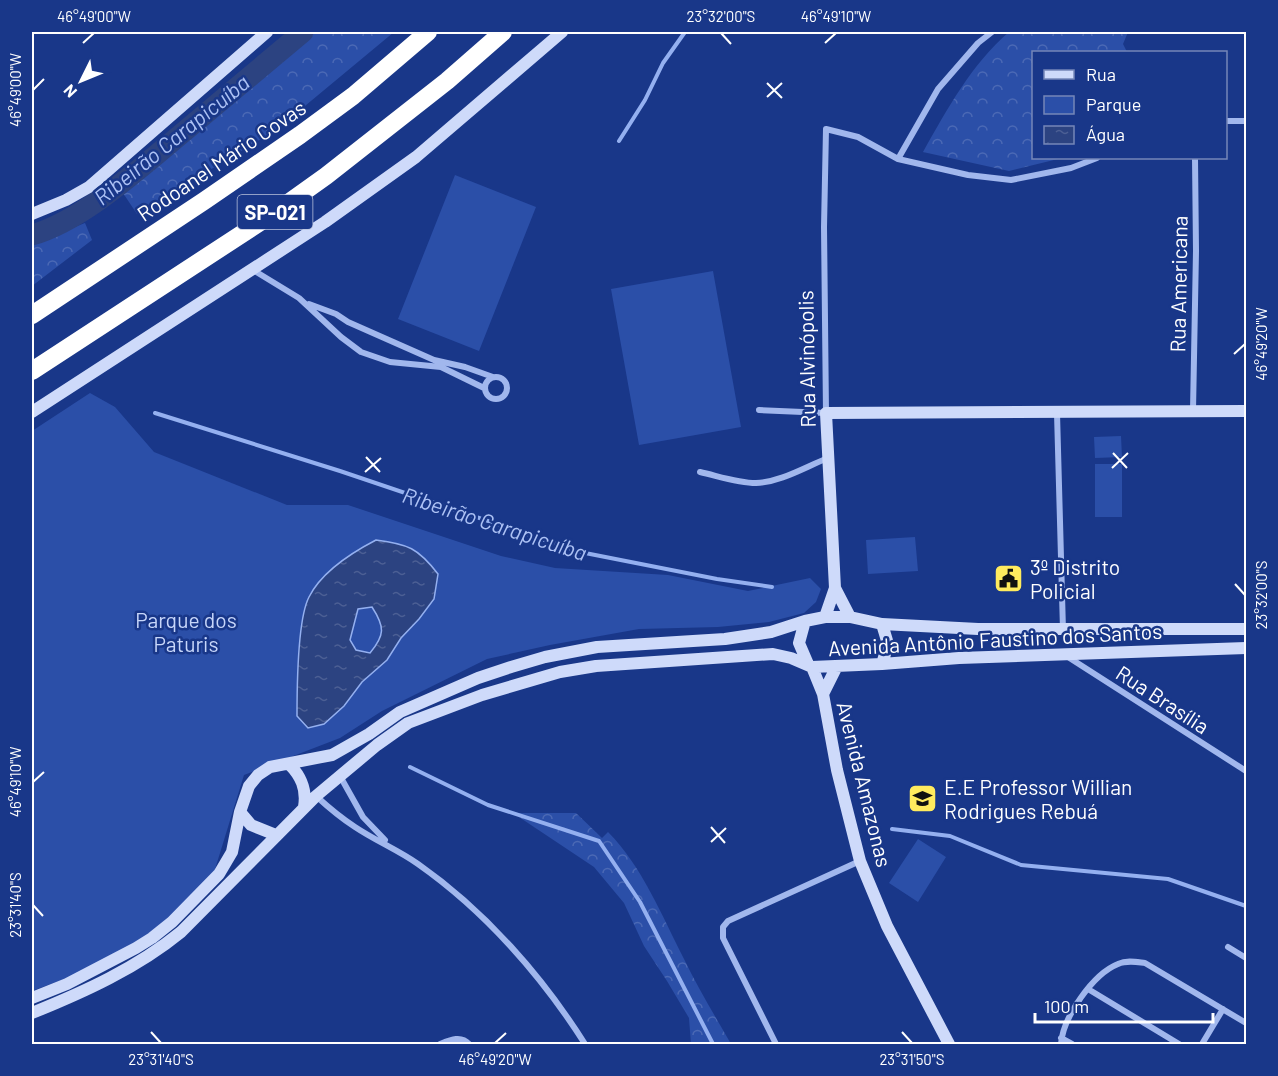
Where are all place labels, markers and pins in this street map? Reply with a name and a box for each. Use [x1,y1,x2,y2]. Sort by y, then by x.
place label: 3º Distrito Policial [1030,554,1120,603]
public building icon: 3º Distrito Policial [993,562,1025,594]
place label: E.E Professor Willian Rodrigues Rebuá [944,774,1132,823]
school or university icon: E.E Professor Willian Rodrigues Rebuá [907,782,939,814]

